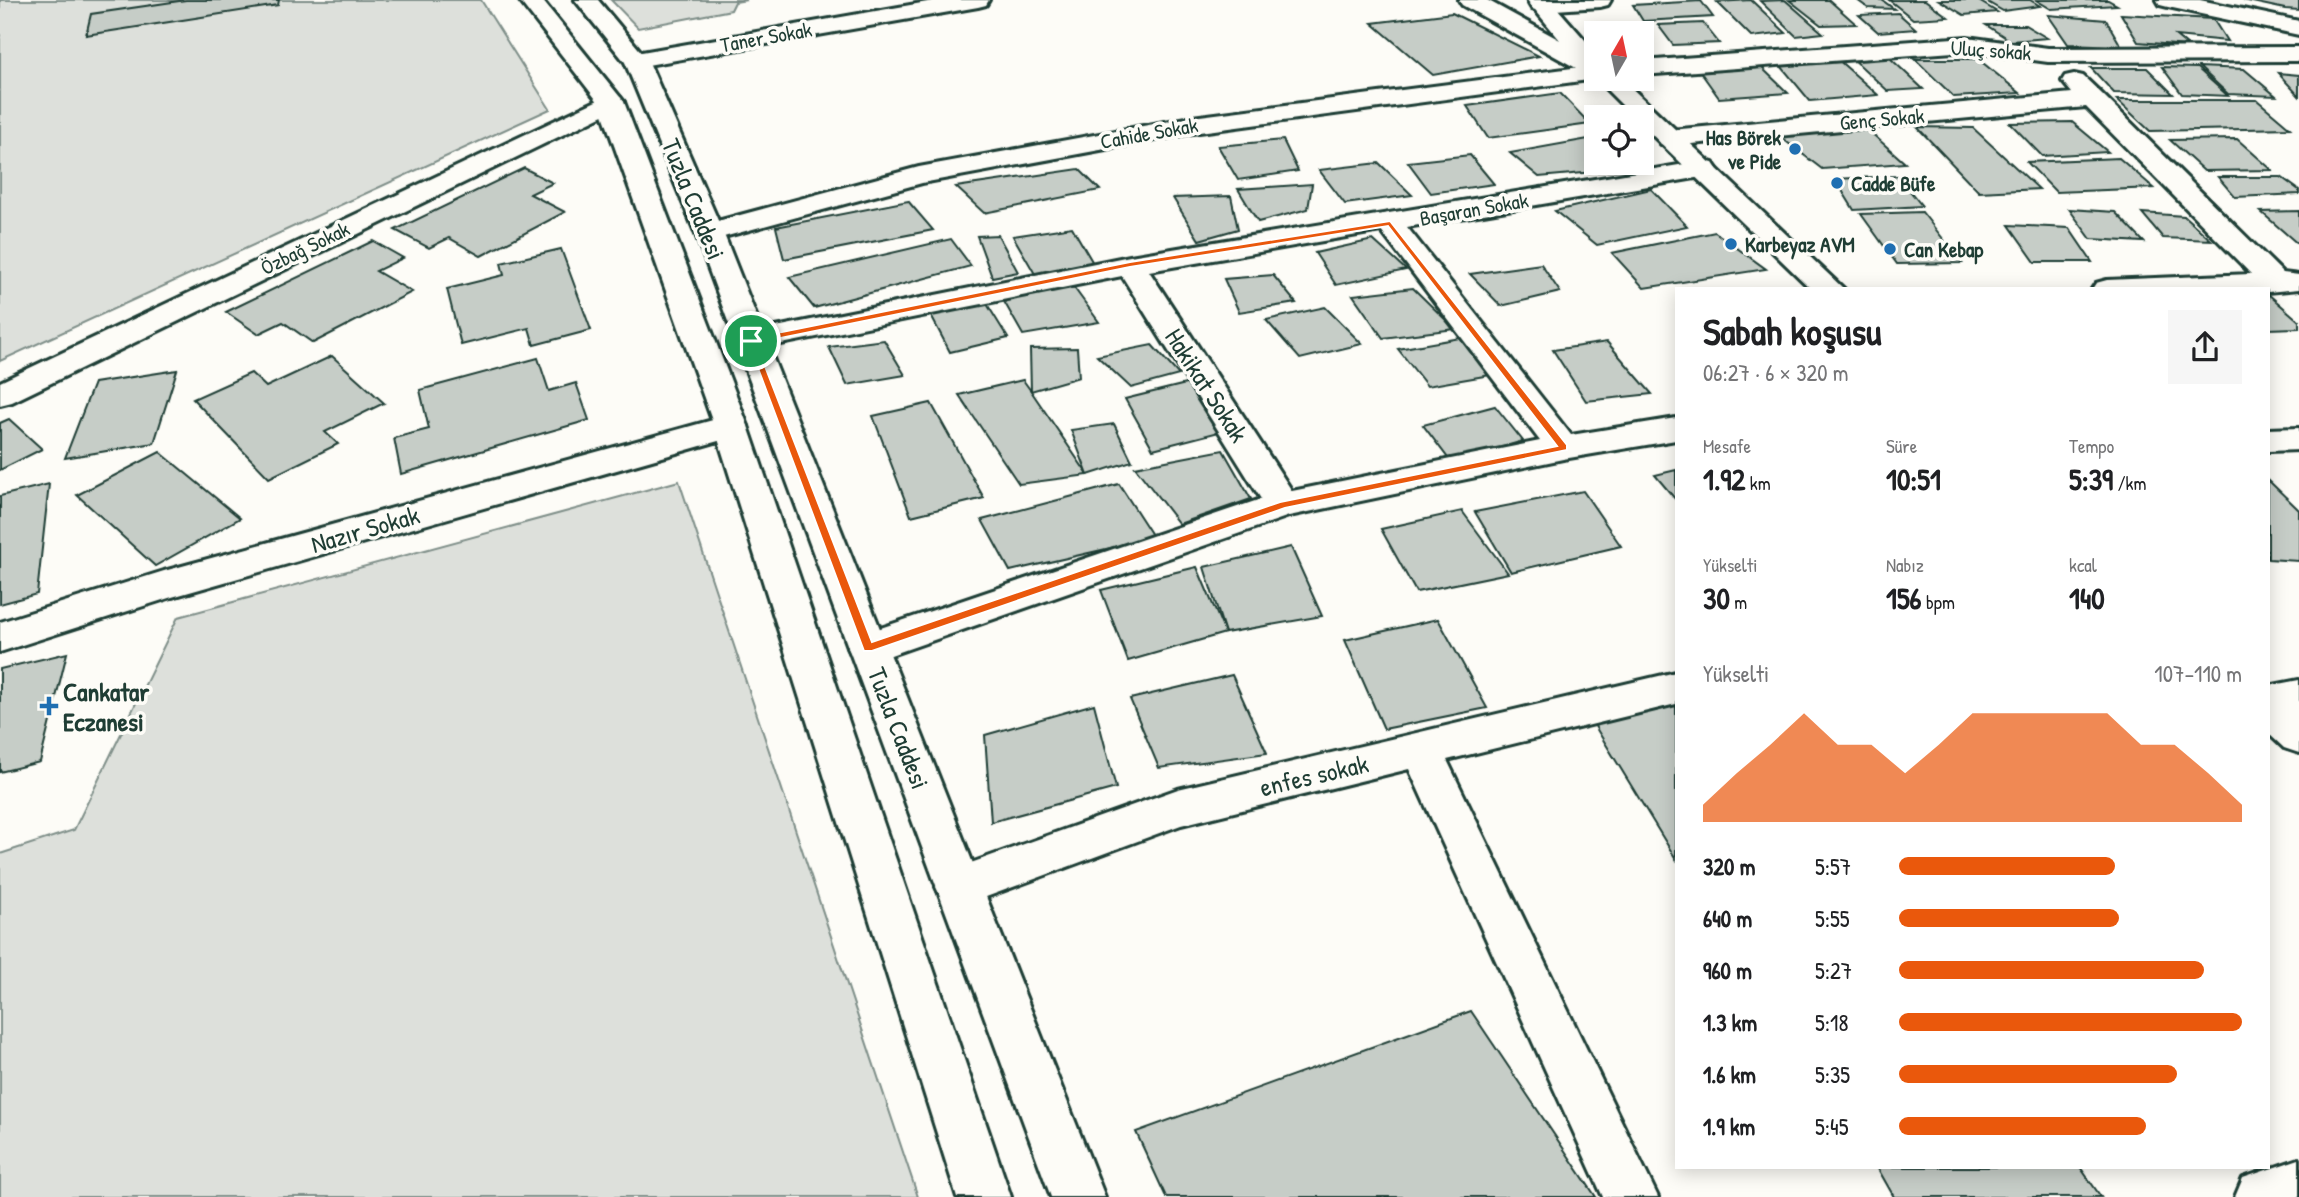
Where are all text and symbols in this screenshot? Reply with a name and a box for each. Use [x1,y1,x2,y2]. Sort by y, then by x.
street label: Taner Sokak [718,15,814,59]
north arrow [1584,21,1654,91]
map controls [1584,21,1654,175]
street label: Uluç sokak [1950,33,2033,67]
street label: Genç Sokak [1839,101,1926,137]
button: locate [1584,105,1654,175]
street label: Cahide Sokak [1098,110,1200,156]
place label: Has Börek ve Pide [1706,123,1782,176]
street label: Tuzla Caddesi [654,133,734,265]
marker: Has Börek ve Pide [1787,141,1803,157]
place label: Cadde Büfe [1851,169,1936,198]
marker: Cadde Büfe [1829,175,1845,191]
street label: Başaran Sokak [1418,185,1531,233]
street label: Özbağ Sokak [256,214,355,282]
place label: Karbeyaz AVM [1745,230,1855,260]
place label: Can Kebap [1904,235,1984,265]
marker: Karbeyaz AVM [1723,236,1739,252]
marker: Can Kebap [1882,241,1898,257]
text: Sabah koşusu [1703,305,1881,357]
button: share [2168,310,2242,384]
pin [721,311,781,371]
street label: Hakikat Sokak [1157,321,1257,449]
icon: arrive [732,322,770,360]
text: 06:27 · 6 × 320 m [1703,357,1848,388]
text: Mesafe [1703,433,1751,459]
text: Süre [1886,433,1917,459]
text: Tempo [2069,433,2114,459]
text: 1.92 [1703,459,1745,499]
text: 10:51 [1886,459,1941,499]
text: 5:39 [2069,459,2113,499]
text: km [1745,470,1771,496]
text: /km [2113,470,2146,496]
street label: Nazır Sokak [307,497,423,561]
text: Yükselti [1703,552,1758,578]
text: Nabız [1886,552,1924,578]
text: kcal [2069,552,2097,578]
text: 30 [1703,578,1730,618]
text: 156 [1886,578,1922,618]
text: 140 [2069,578,2105,618]
text: m [1730,589,1747,615]
text: bpm [1922,589,1955,615]
text: Yükselti [1703,658,1769,689]
text: 107–110 m [2154,658,2242,689]
street label: Tuzla Caddesi [860,662,938,794]
place label: Cankatar Eczanesi [63,674,150,739]
marker: Cankatar Eczanesi [41,698,57,714]
street label: enfes sokak [1256,746,1372,804]
text: 320 m [1703,851,1755,882]
text: 5:57 [1815,851,1851,882]
text: 640 m [1703,903,1752,934]
text: 5:55 [1815,903,1850,934]
text: 960 m [1703,955,1752,986]
text: 5:27 [1815,955,1852,986]
text: 1.3 km [1703,1007,1757,1038]
text: 5:18 [1815,1007,1848,1038]
text: 1.6 km [1703,1059,1756,1090]
text: 5:35 [1815,1059,1850,1090]
text: 1.9 km [1703,1111,1755,1142]
text: 5:45 [1815,1111,1848,1142]

